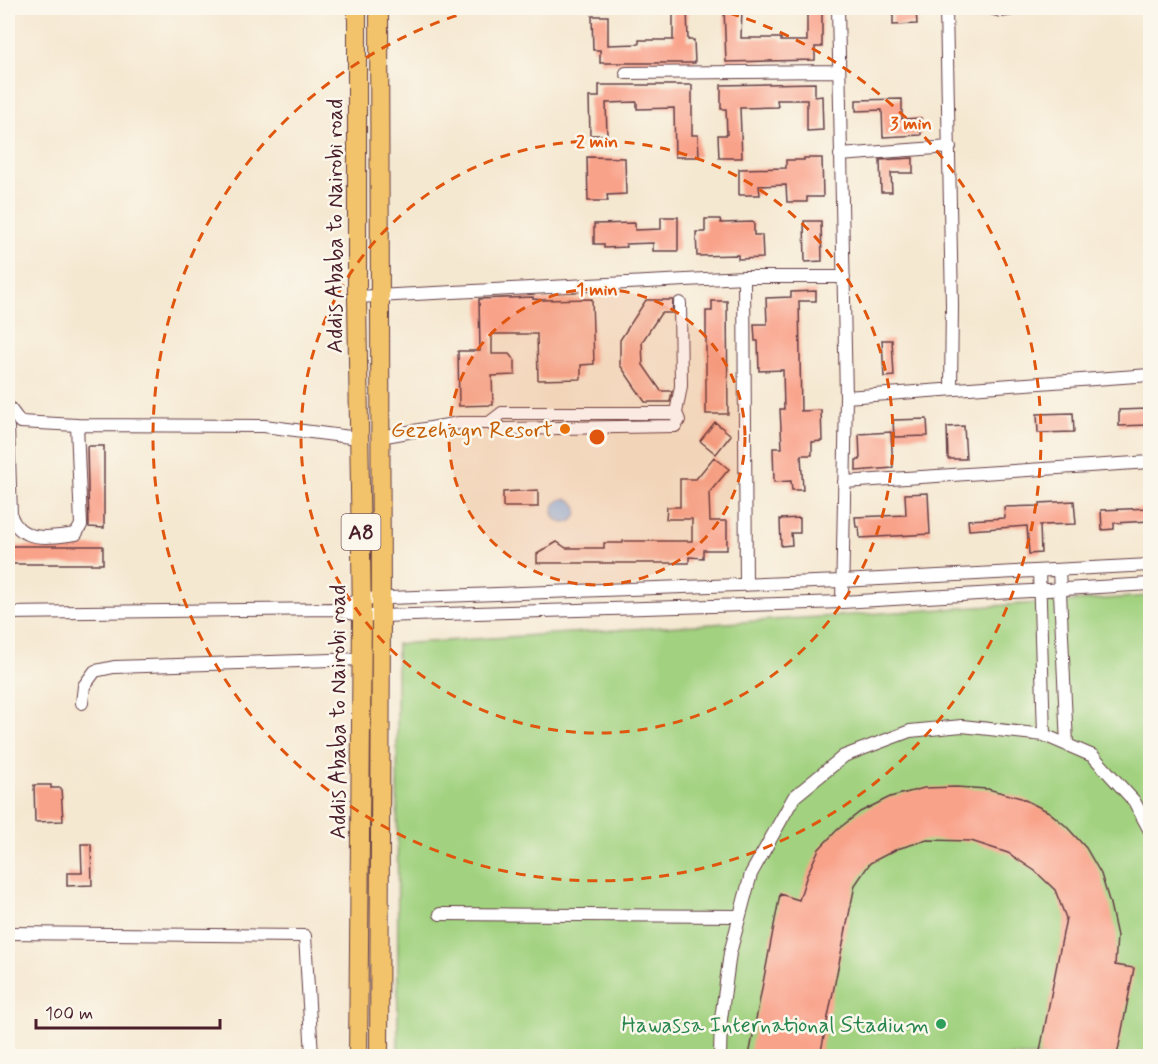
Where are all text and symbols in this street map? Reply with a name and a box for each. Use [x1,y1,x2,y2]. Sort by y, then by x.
street label: Addis Ababa to Nairobi road [322,99,350,353]
text: 3 min [890,112,932,136]
text: 2 min [576,130,618,154]
text: 1 min [576,278,618,302]
place label: Gezehagn Resort [391,417,553,446]
marker: Gezehagn Resort [558,422,572,436]
centre of rings [587,427,607,447]
road number: A8 [342,514,380,550]
street label: Addis Ababa to Nairobi road [325,585,353,839]
scale bar [36,992,220,1030]
text: 100 m [45,1002,93,1026]
place label: Hawassa International Stadium [622,1012,929,1040]
marker: Hawassa International Stadium [934,1017,948,1031]

